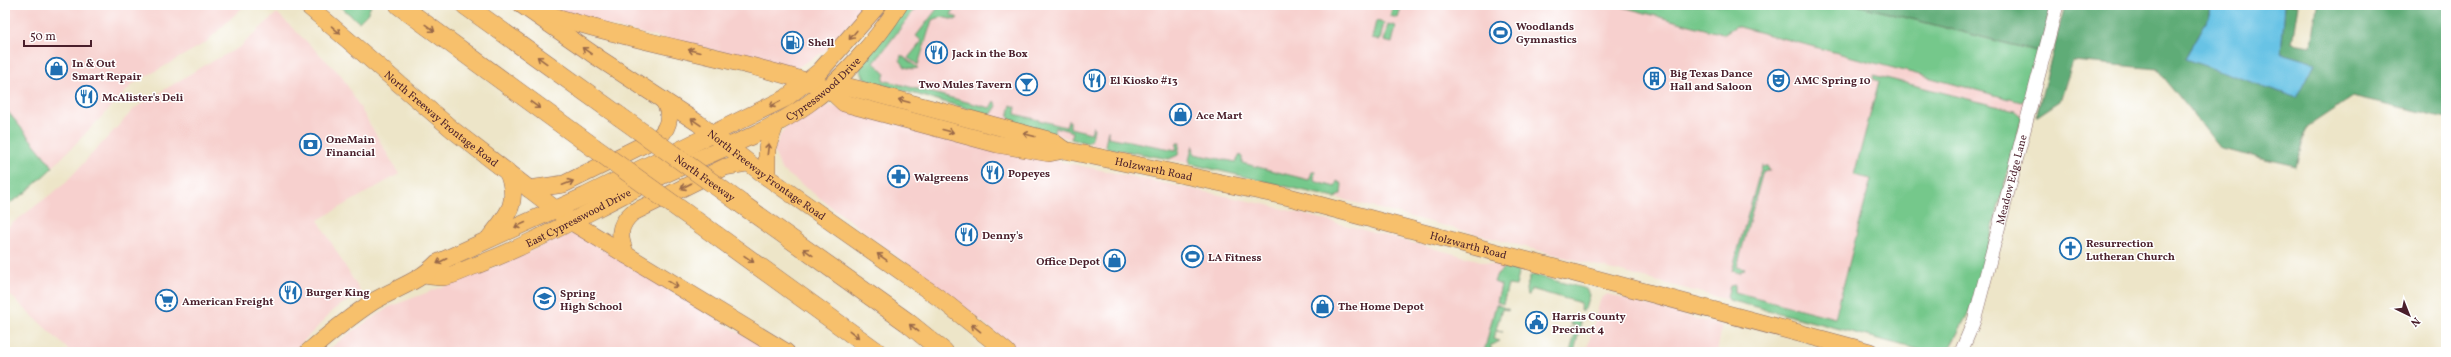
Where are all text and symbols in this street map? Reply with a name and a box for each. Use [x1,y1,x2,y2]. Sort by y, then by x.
sports icon: Woodlands Gymnastics [1487,19,1513,45]
place label: Woodlands Gymnastics [1516,20,1577,48]
scale bar [24,22,91,48]
one-way arrow [424,24,435,32]
one-way arrow [331,26,342,35]
text: 50 m [30,29,56,45]
fuel station icon: Shell [780,29,806,55]
one-way arrow [849,29,858,40]
place label: Shell [808,36,834,51]
restaurant icon: Jack in the Box [923,40,949,66]
one-way arrow [582,47,593,55]
one-way arrow [688,47,701,55]
place label: Jack in the Box [951,47,1028,62]
street label: Cypresswood Drive [784,54,865,126]
shop icon: In & Out Smart Repair [44,56,70,82]
one-way arrow [537,56,548,65]
place label: In & Out Smart Repair [72,57,142,85]
building icon: Big Texas Dance Hall and Saloon [1642,66,1668,92]
restaurant icon: El Kiosko #13 [1081,67,1107,93]
place label: Big Texas Dance Hall and Saloon [1670,67,1753,95]
theatre icon: AMC Spring 10 [1765,67,1791,93]
street label: North Freeway Frontage Road [380,68,501,171]
bar icon: Two Mules Tavern [1014,71,1040,97]
place label: El Kiosko #13 [1110,74,1178,89]
place label: AMC Spring 10 [1794,74,1871,89]
place label: Two Mules Tavern [919,78,1012,93]
restaurant icon: McAlister's Deli [73,84,99,110]
place label: McAlister's Deli [102,91,184,106]
one-way arrow [897,97,910,105]
one-way arrow [770,100,782,108]
one-way arrow [529,101,540,109]
shop icon: Ace Mart [1167,102,1193,128]
place label: Ace Mart [1196,109,1242,124]
one-way arrow [690,118,701,126]
street label: North Freeway Frontage Road [705,126,829,222]
one-way arrow [942,128,955,135]
one-way arrow [1023,131,1036,138]
bank icon: OneMain Financial [298,132,324,158]
place label: OneMain Financial [326,133,375,161]
street label: Meadow Edge Lane [1994,133,2032,226]
one-way arrow [764,143,771,156]
street label: North Freeway [672,152,738,204]
street label: Holzwarth Road [1113,155,1194,186]
restaurant icon: Popeyes [979,160,1005,186]
pharmacy icon: Walgreens [885,164,911,190]
place label: Popeyes [1008,167,1050,182]
place label: Walgreens [914,171,969,186]
one-way arrow [561,178,573,186]
one-way arrow [680,183,692,190]
street label: East Cypresswood Drive [524,186,634,252]
one-way arrow [514,222,526,229]
restaurant icon: Denny's [954,222,980,248]
place label: Denny's [982,229,1023,244]
street label: Holzwarth Road [1428,229,1508,264]
church icon: Resurrection Lutheran Church [2058,236,2084,262]
place label: Resurrection Lutheran Church [2086,237,2175,265]
sports icon: LA Fitness [1179,244,1205,270]
one-way arrow [803,248,814,256]
shop icon: Office Depot [1102,248,1128,274]
place label: LA Fitness [1208,251,1262,266]
one-way arrow [876,253,887,261]
one-way arrow [743,254,754,263]
place label: Office Depot [1036,255,1100,270]
one-way arrow [436,258,448,265]
restaurant icon: Burger King [278,279,304,305]
one-way arrow [667,280,679,288]
place label: Burger King [306,286,370,301]
school or university icon: Spring High School [532,286,558,312]
place label: Spring High School [560,287,623,315]
supermarket icon: American Freight [153,288,179,314]
shop icon: The Home Depot [1309,293,1335,319]
place label: American Freight [182,295,273,310]
north arrow [2389,295,2429,335]
place label: The Home Depot [1338,300,1424,315]
public building icon: Harris County Precinct 4 [1523,309,1549,335]
place label: Harris County Precinct 4 [1552,310,1627,338]
text: N [2407,313,2423,329]
one-way arrow [908,323,919,332]
one-way arrow [971,323,982,332]
one-way arrow [849,330,860,339]

